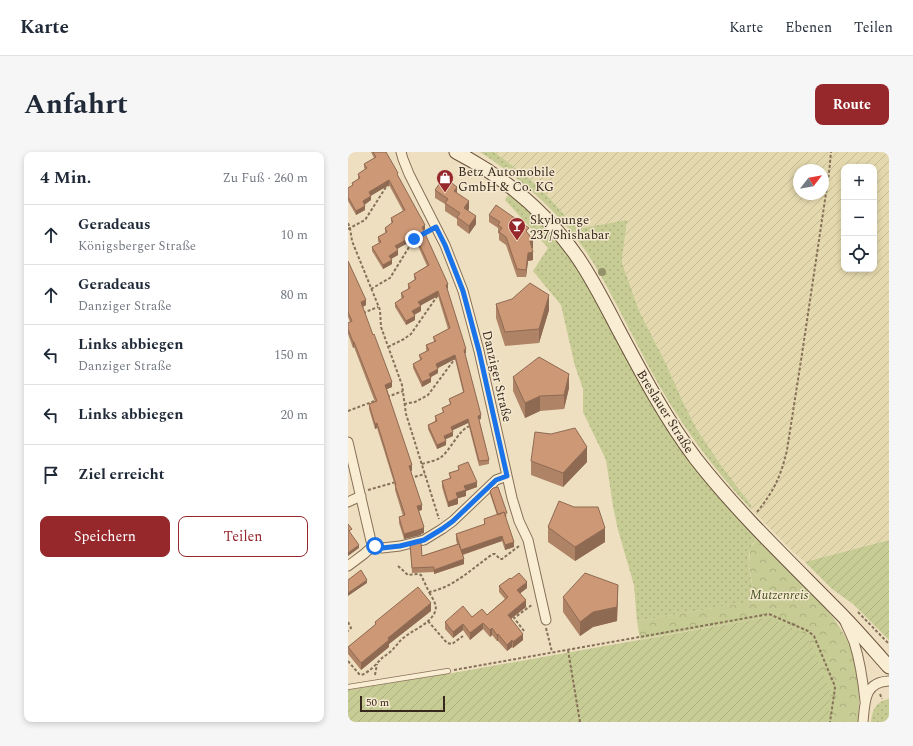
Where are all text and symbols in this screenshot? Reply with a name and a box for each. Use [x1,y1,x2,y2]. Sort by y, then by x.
text: Karte [20,13,69,42]
text: Karte [729,17,763,38]
text: Ebenen [785,17,832,38]
text: Teilen [854,17,893,38]
text: Anfahrt [24,83,128,126]
button: Route [815,84,889,125]
place label: Betz Automobile GmbH & Co. KG [458,162,555,197]
north arrow [793,164,829,200]
map controls [841,164,877,272]
button: + [841,164,877,200]
text: 4 Min. [40,165,91,191]
text: Zu Fuß · 260 m [222,168,308,188]
shop icon: Betz Automobile GmbH & Co. KG [435,168,455,193]
button: − [841,200,877,236]
place label: Skylounge 237/Shishabar [530,210,610,245]
text: Geradeaus [78,213,150,236]
bar icon: Skylounge 237/Shishabar [507,216,527,241]
icon: ahead [40,224,62,246]
text: 10 m [281,225,308,245]
route end [405,230,423,248]
text: Königsberger Straße [78,236,196,256]
button: locate [841,236,877,272]
text: Geradeaus [78,273,150,296]
icon: ahead [40,284,62,306]
text: 80 m [281,285,308,305]
text: Danziger Straße [78,296,171,316]
street label: Danziger Straße [477,328,517,424]
text: Links abbiegen [78,333,183,356]
icon: left [40,344,62,366]
text: 150 m [274,345,308,365]
text: Danziger Straße [78,356,171,376]
street label: Breslauer Straße [631,366,699,457]
text: Links abbiegen [78,403,183,426]
icon: left [40,404,62,426]
text: 20 m [281,405,308,425]
text: Ziel erreicht [78,463,164,486]
icon: arrive [40,464,62,486]
button: Speichern [40,516,170,557]
button: Teilen [178,516,308,557]
route start [366,537,384,555]
park label: Mutzenreis [750,585,809,605]
scale bar [360,694,445,713]
text: 50 m [366,694,389,711]

